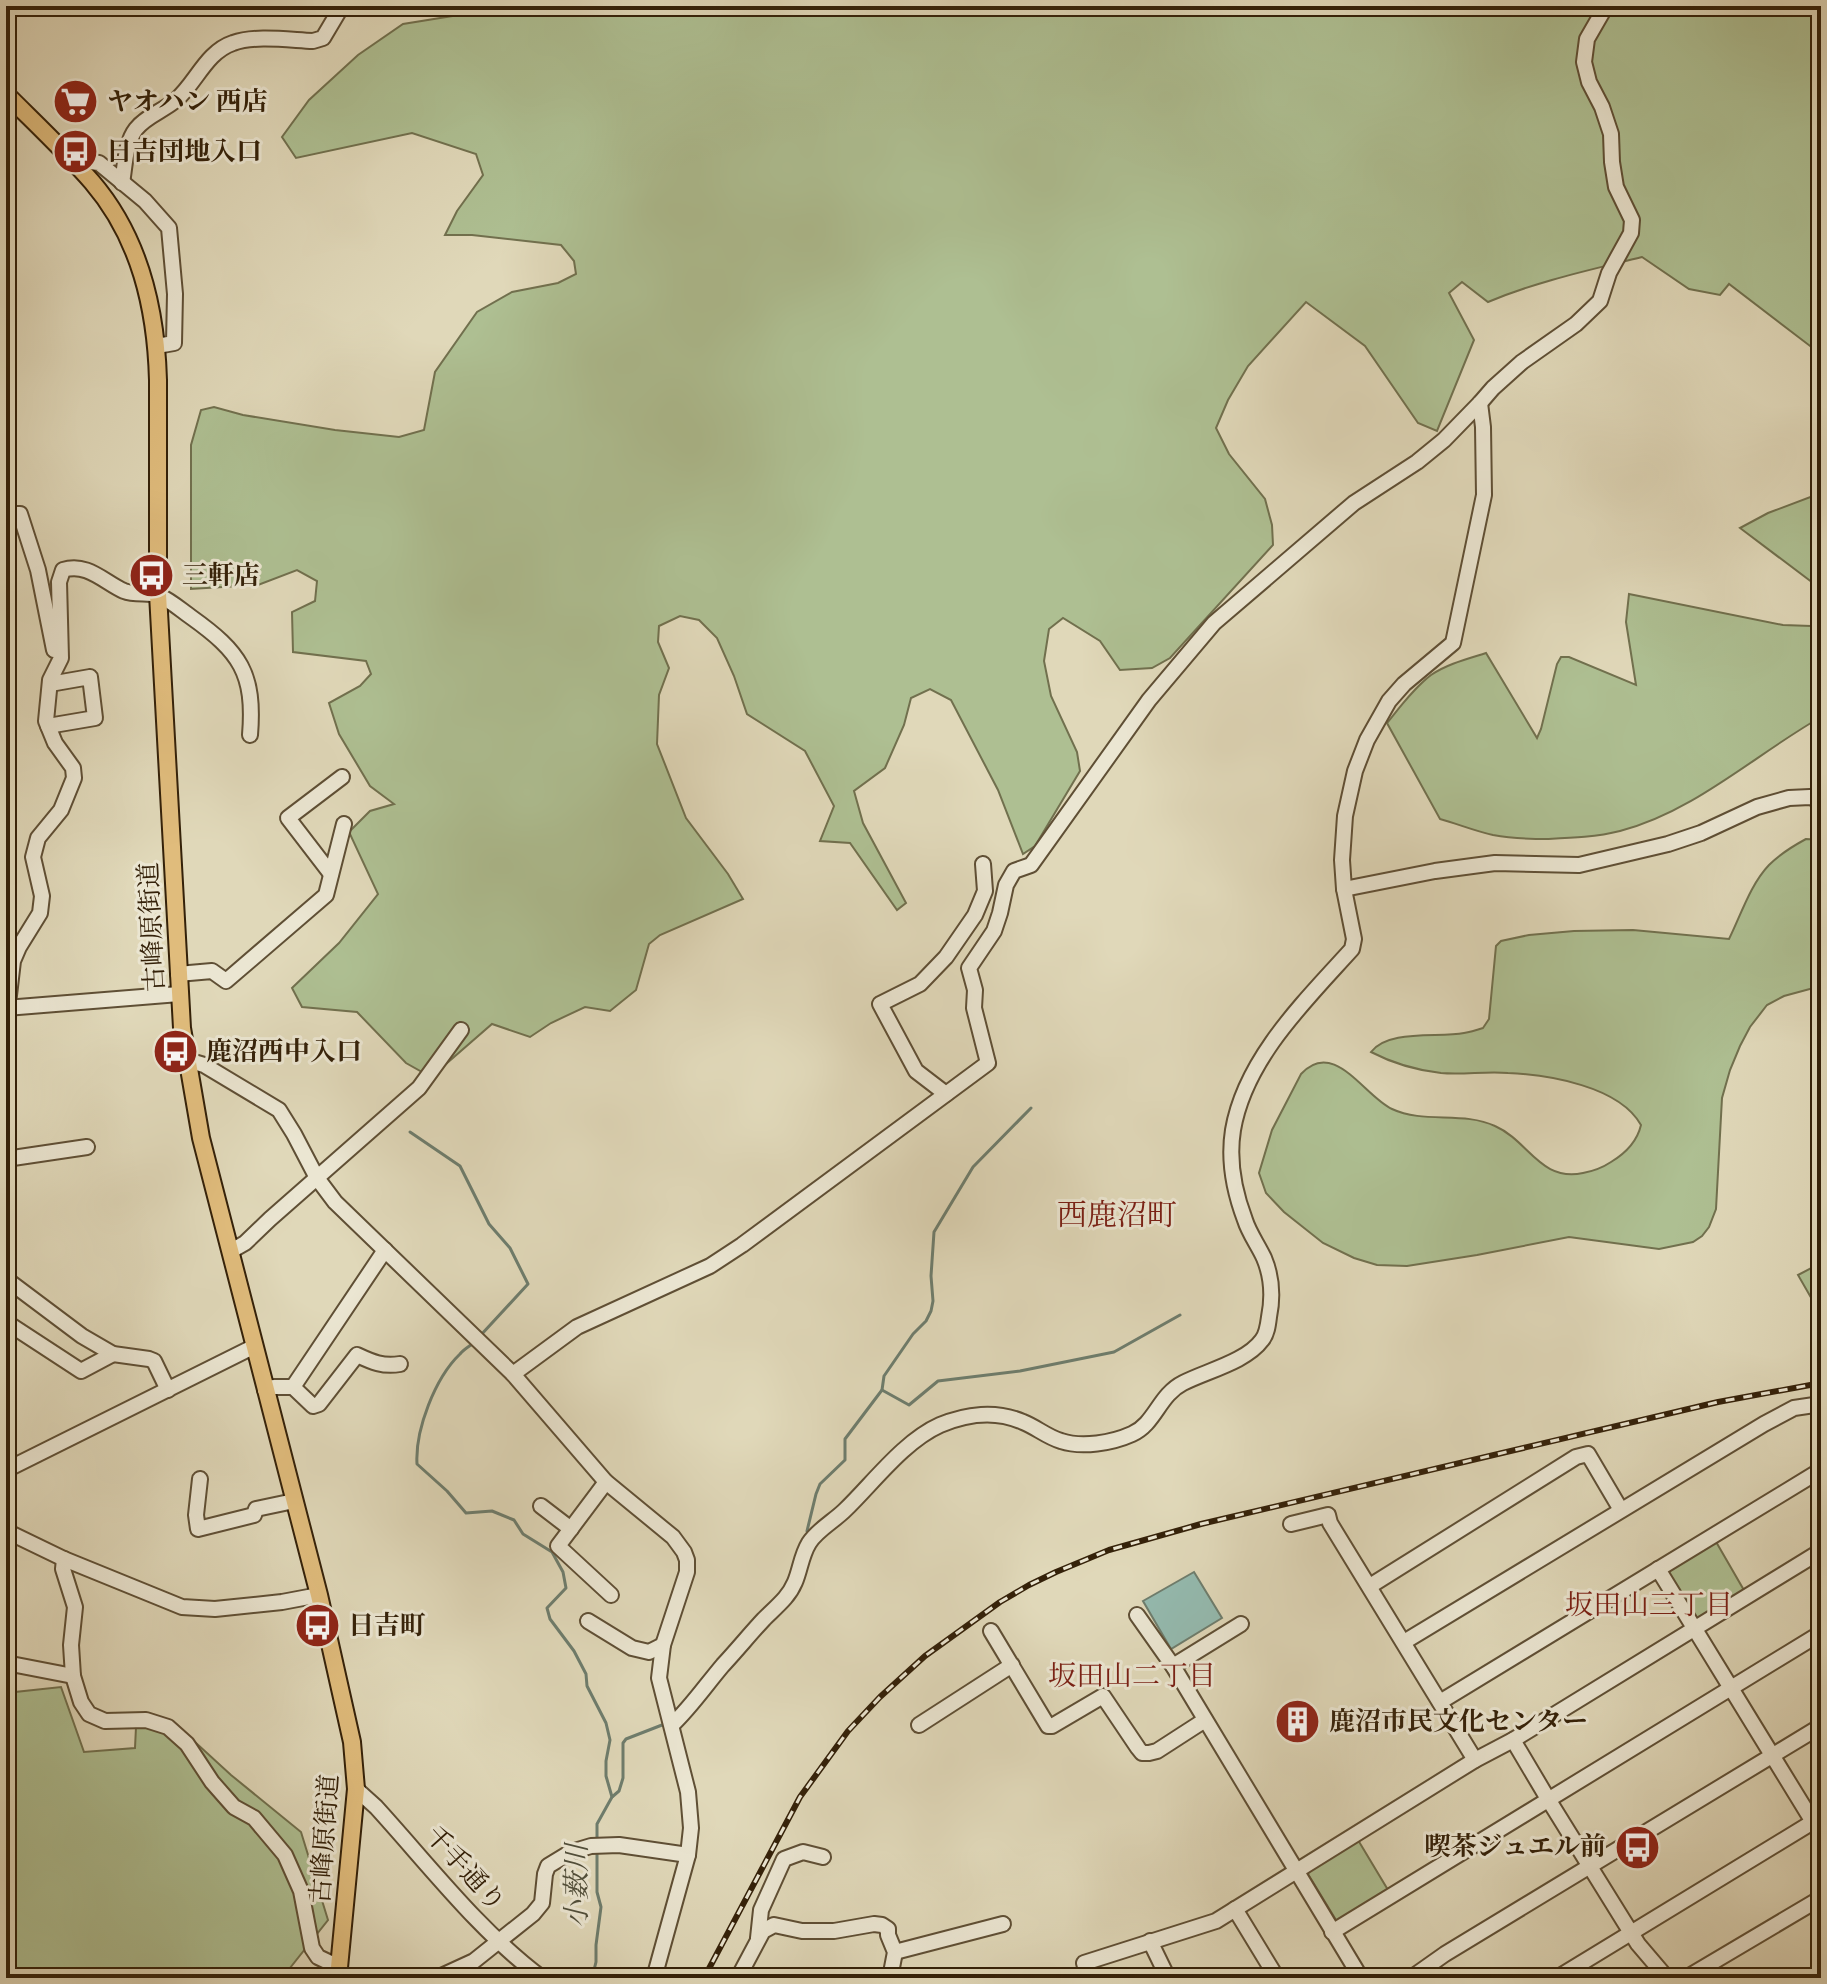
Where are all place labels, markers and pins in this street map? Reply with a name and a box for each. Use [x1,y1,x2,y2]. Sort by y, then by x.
supermarket icon: ヤオハン 西店 [52,78,100,126]
place label: ヤオハン 西店 [107,86,268,118]
bus stop icon: 日吉団地入口 [51,128,99,176]
place label: 日吉団地入口 [106,136,262,168]
bus stop icon: 三軒店 [127,552,175,600]
place label: 三軒店 [182,560,260,592]
bus stop icon: 鹿沼西中入口 [151,1028,199,1076]
place label: 鹿沼西中入口 [206,1036,362,1068]
bus stop icon: 日吉町 [293,1602,341,1650]
place label: 日吉町 [348,1610,426,1642]
building icon: 鹿沼市民文化センター [1274,1698,1322,1746]
place label: 鹿沼市民文化センター [1329,1706,1588,1738]
bus stop icon: 喫茶ジュエル前 [1613,1823,1661,1871]
place label: 喫茶ジュエル前 [1425,1831,1606,1863]

